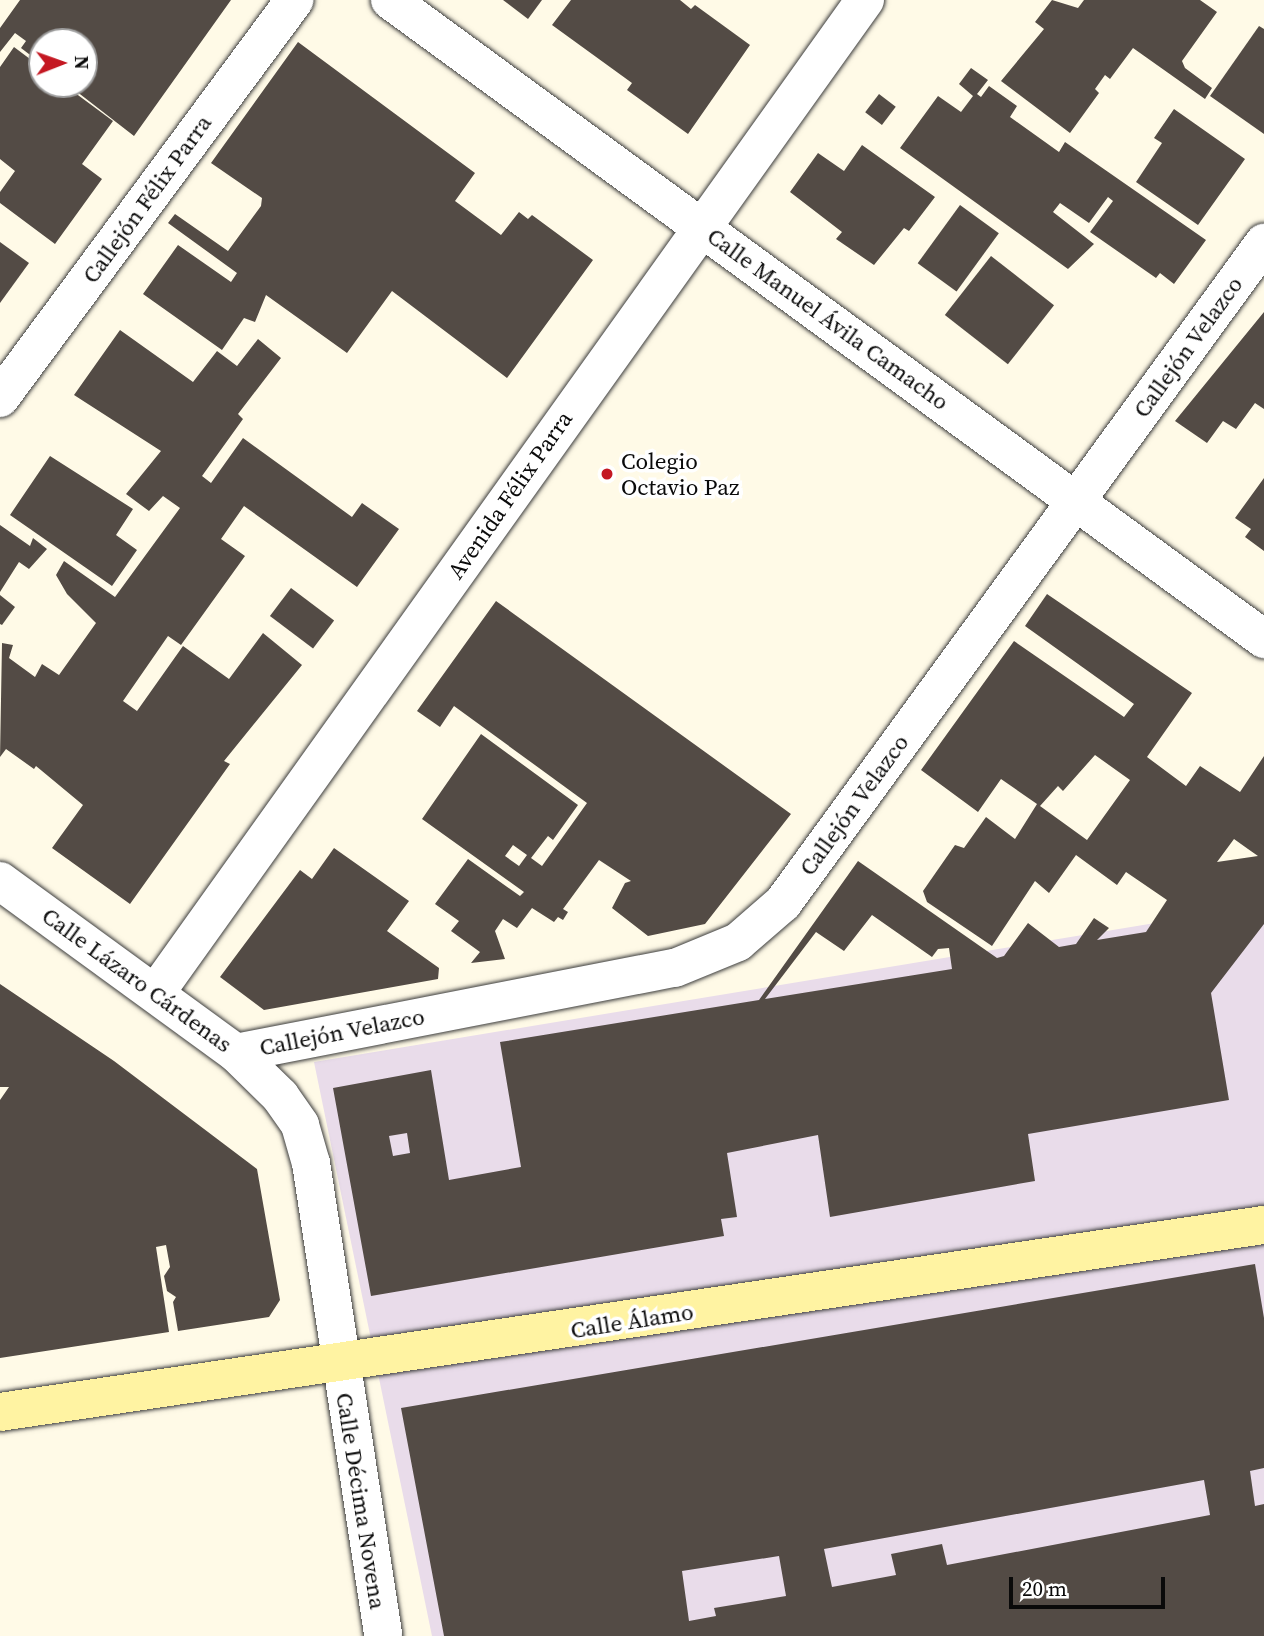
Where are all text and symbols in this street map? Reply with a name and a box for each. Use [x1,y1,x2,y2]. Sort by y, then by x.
north arrow [28,28,98,98]
text: N [69,56,95,70]
street label: Callejón Félix Parra [77,110,217,288]
street label: Calle Manuel Ávila Camacho [702,222,954,416]
street label: Callejón Velazco [1127,271,1249,423]
street label: Avenida Félix Parra [442,406,578,584]
place label: Colegio Octavio Paz [621,447,739,501]
marker: Colegio Octavio Paz [599,466,615,482]
street label: Callejón Velazco [793,729,915,881]
street label: Calle Lázaro Cárdenas [37,902,237,1058]
street label: Callejón Velazco [257,1002,427,1062]
street label: Calle Álamo [569,1298,695,1344]
street label: Calle Décima Novena [330,1391,392,1611]
scale bar [1012,1562,1168,1606]
text: 20 m [1022,1574,1067,1603]

